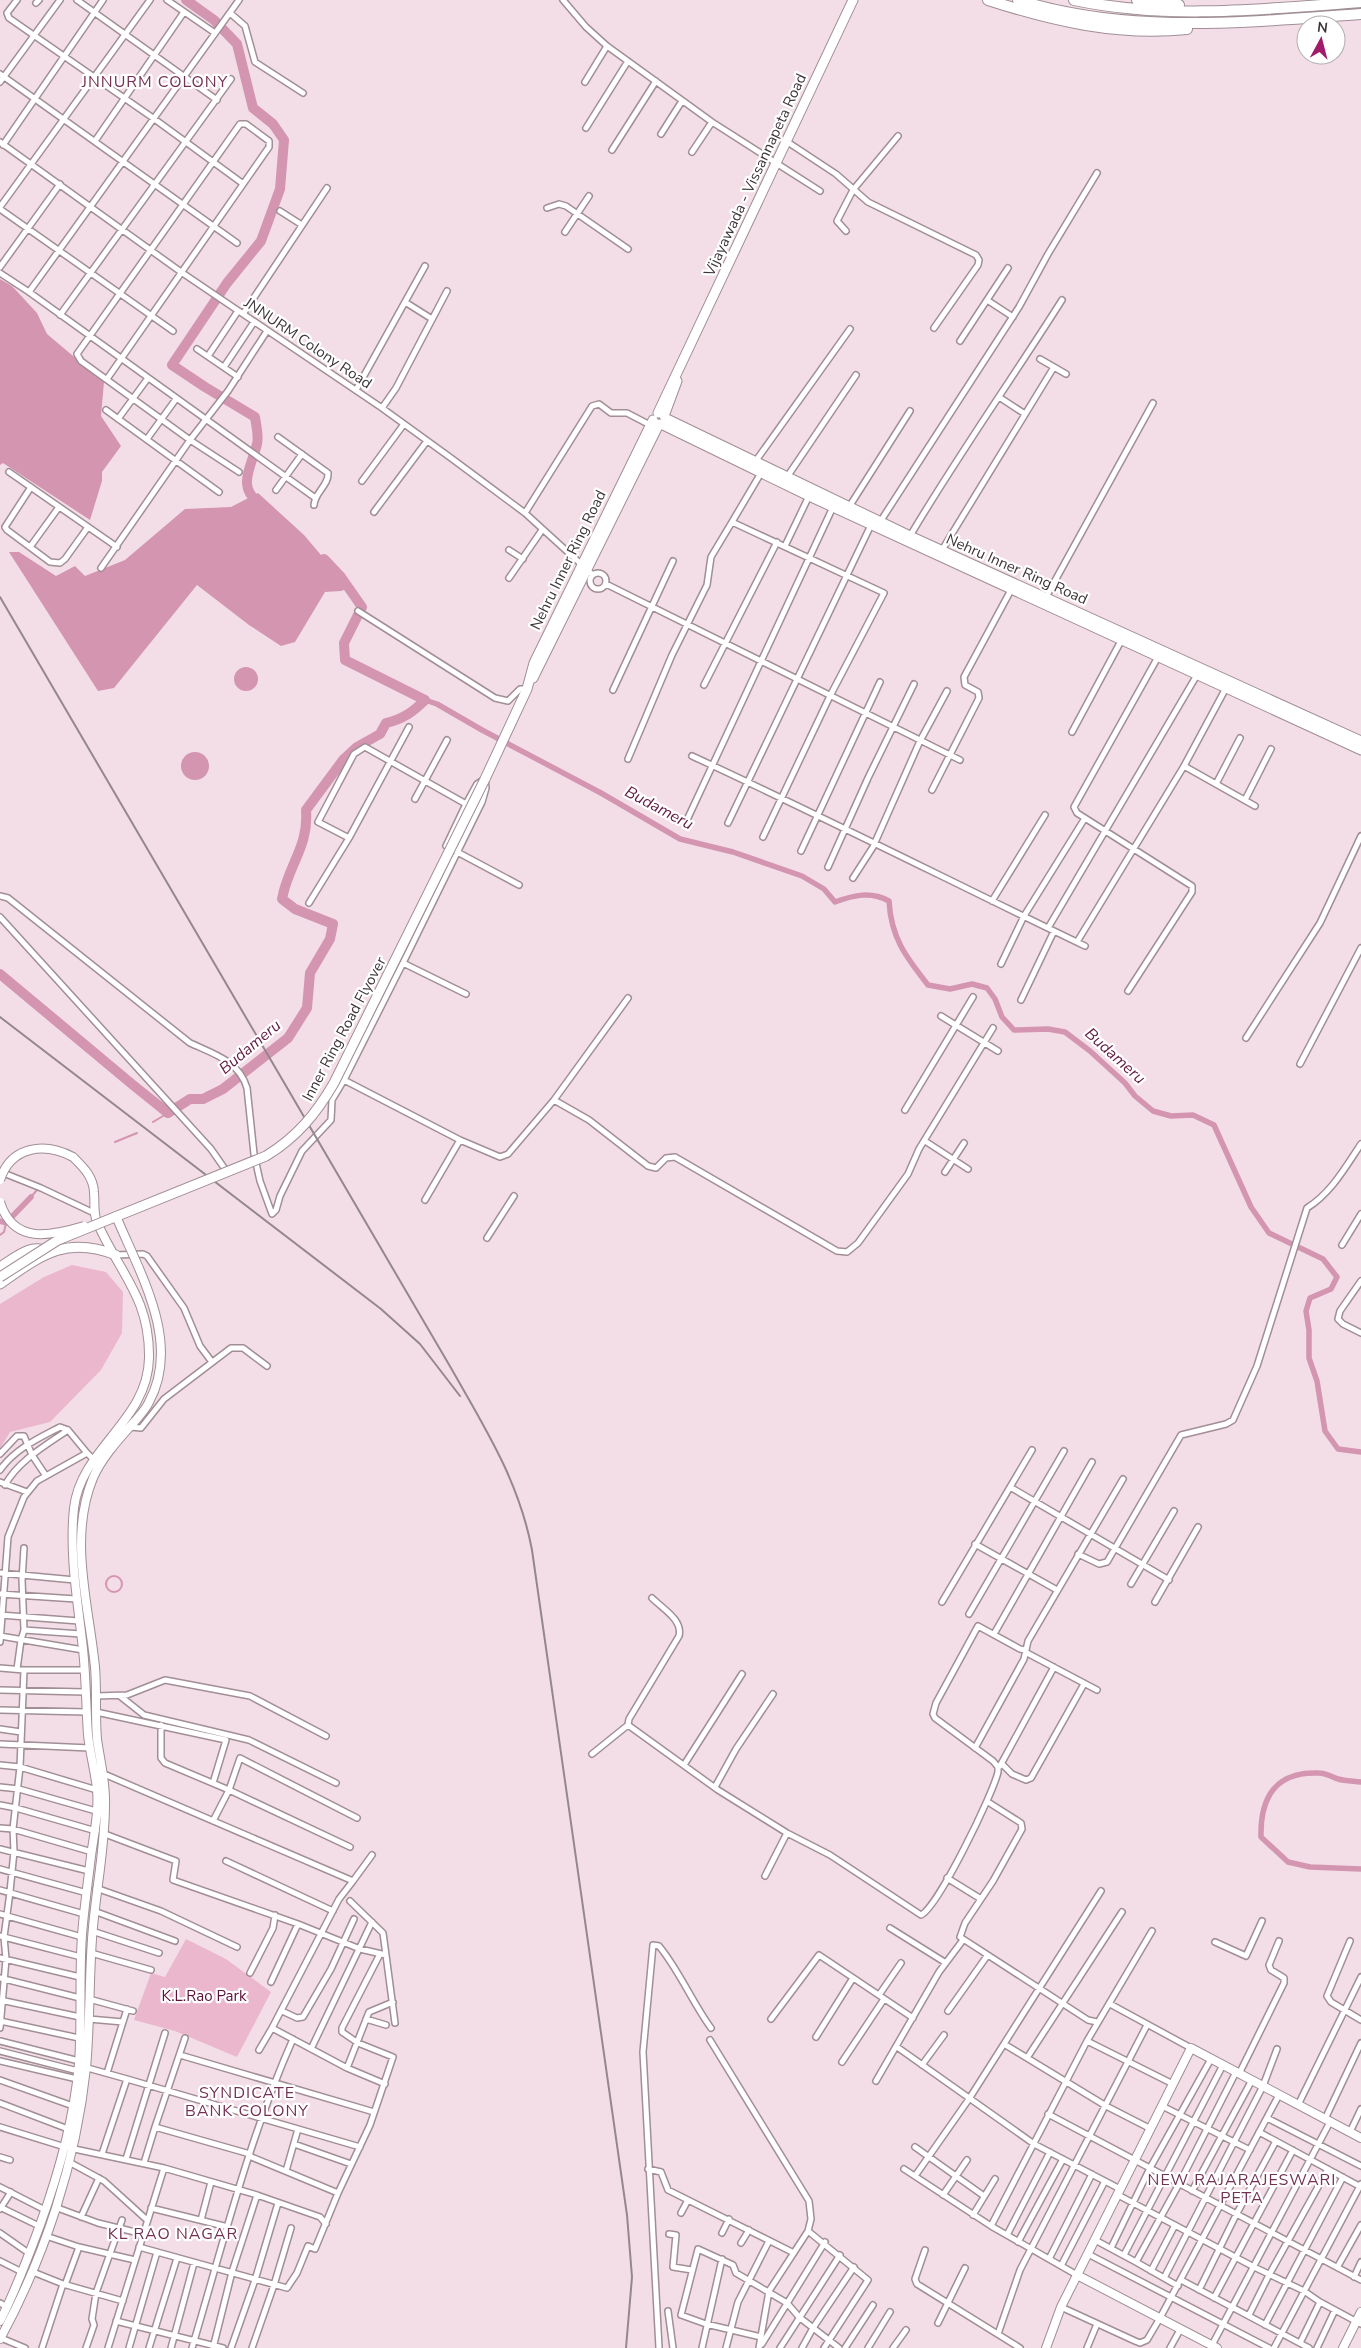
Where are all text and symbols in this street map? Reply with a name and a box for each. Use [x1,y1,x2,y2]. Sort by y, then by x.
north arrow [1296,15,1346,65]
text: N [1316,18,1329,38]
street label: Vijayawada - Vissannapeta Road [699,70,811,281]
district label: JNNURM COLONY [81,71,228,93]
street label: JNNURM Colony Road [239,292,376,393]
street label: Nehru Inner Ring Road [525,487,611,633]
street label: Nehru Inner Ring Road [943,529,1091,609]
water label: Budameru [621,781,697,835]
street label: Inner Ring Road Flyover [297,953,391,1105]
water label: Budameru [214,1015,286,1079]
water label: Budameru [1080,1023,1150,1089]
park label: K.L.Rao Park [162,1986,247,2006]
district label: SYNDICATE BANK COLONY [185,2082,309,2122]
district label: NEW RAJARAJESWARI PETA [1148,2169,1336,2209]
district label: KL RAO NAGAR [108,2223,238,2245]

